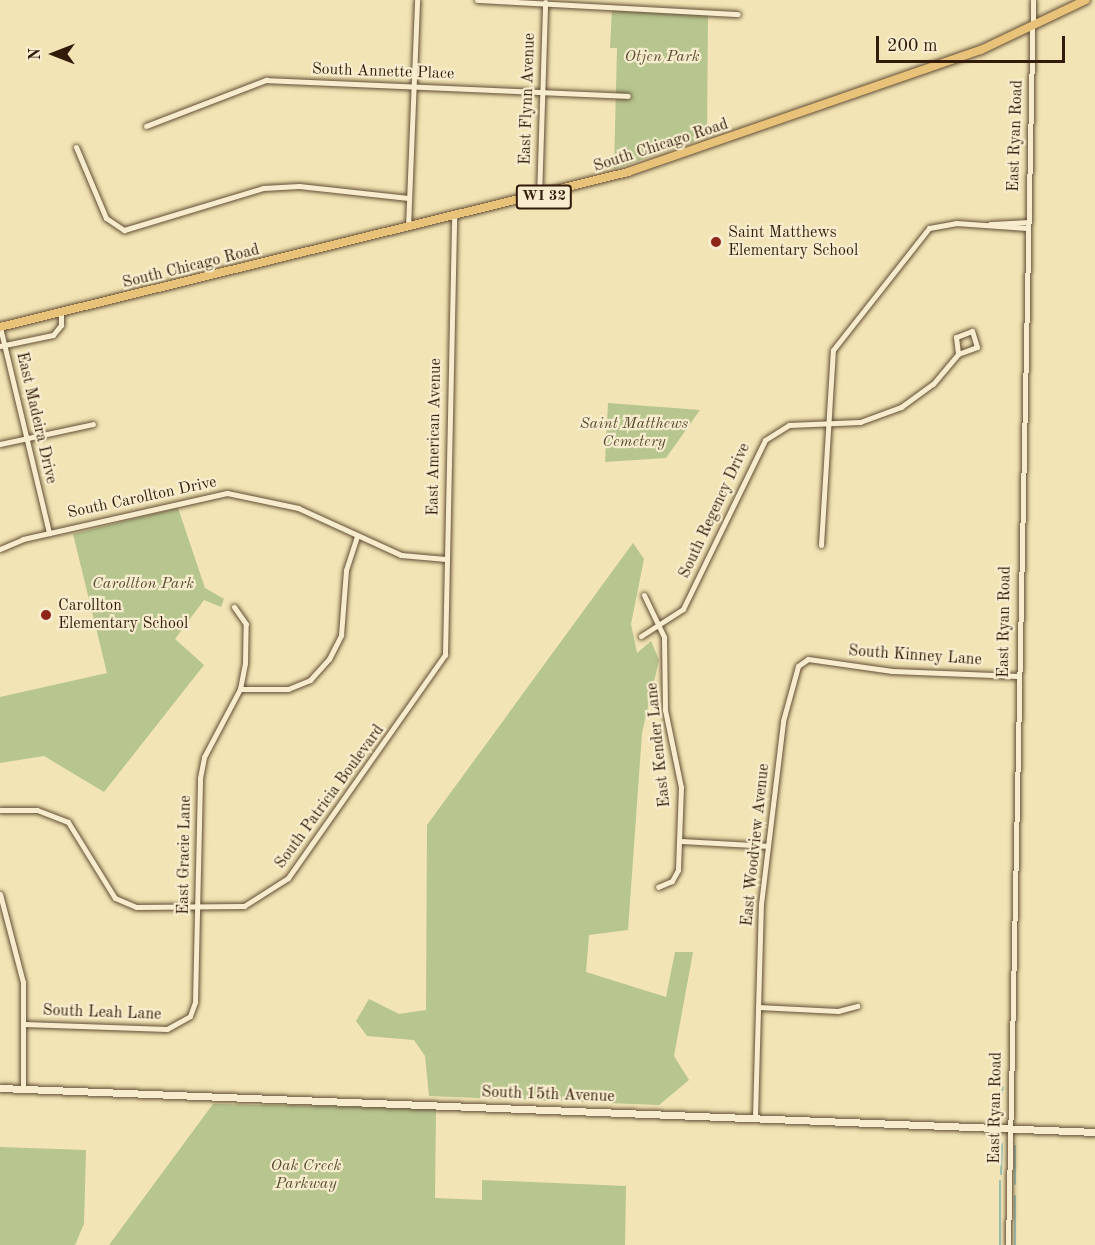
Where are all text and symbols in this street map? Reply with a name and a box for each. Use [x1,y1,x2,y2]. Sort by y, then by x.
north arrow [24,24,84,84]
scale bar [879,24,1068,62]
street label: East Flynn Avenue [516,33,540,165]
text: 200 m [887,37,938,55]
park label: Otjen Park [625,47,699,67]
text: N [28,48,44,60]
street label: South Annette Place [311,60,455,84]
street label: East Ryan Road [1004,80,1028,192]
street label: South Chicago Road [591,115,731,177]
road number: WI 32 [516,185,572,209]
place label: Saint Matthews Elementary School [728,223,858,261]
marker: Saint Matthews Elementary School [709,235,723,249]
street label: South Chicago Road [121,241,261,293]
street label: East Madeira Drive [11,350,61,486]
street label: East American Avenue [424,358,446,516]
park label: Saint Matthews Cemetery [580,414,688,452]
street label: South Regency Drive [675,440,755,582]
street label: South Carollton Drive [66,473,218,523]
street label: East Ryan Road [994,566,1016,678]
park label: Carollton Park [92,574,194,594]
place label: Carollton Elementary School [58,596,188,634]
marker: Carollton Elementary School [39,608,53,622]
street label: South Kinney Lane [848,642,982,670]
street label: East Kender Lane [643,682,675,808]
street label: South Patricia Boulevard [271,721,389,873]
street label: East Woodview Avenue [738,763,774,927]
street label: East Gracie Lane [174,795,196,915]
street label: South Leah Lane [42,1001,162,1025]
street label: East Ryan Road [985,1052,1007,1164]
street label: South 15th Avenue [481,1083,615,1107]
park label: Oak Creek Parkway [271,1156,341,1194]

